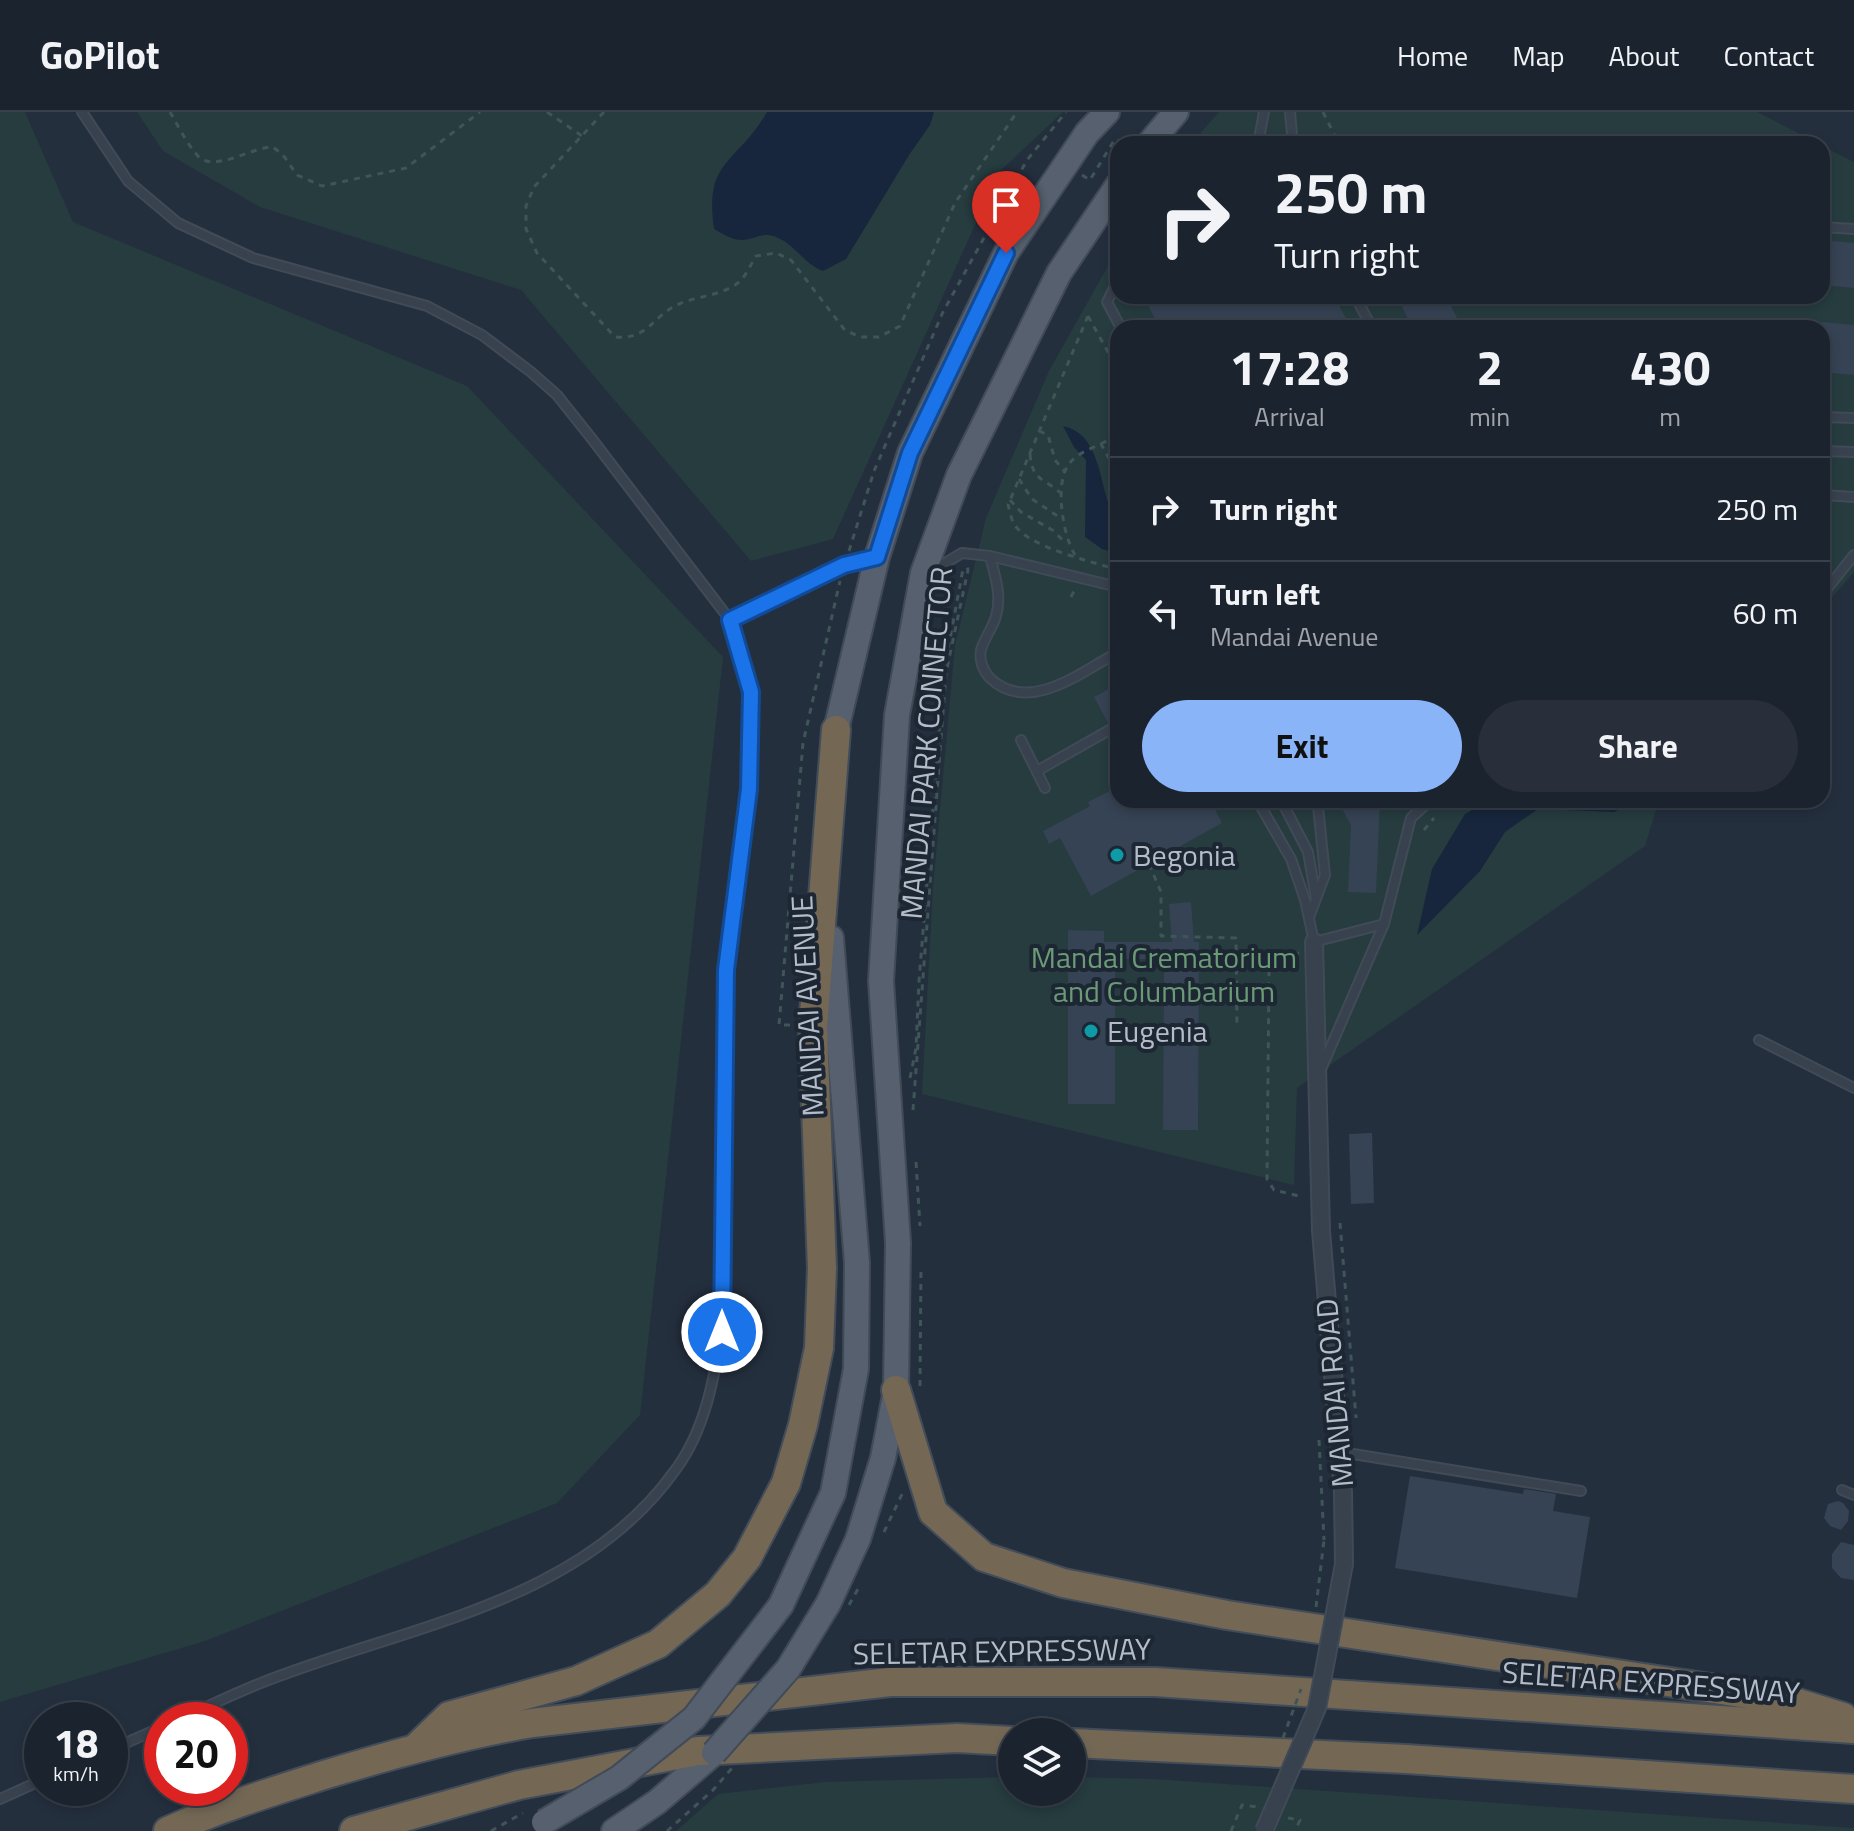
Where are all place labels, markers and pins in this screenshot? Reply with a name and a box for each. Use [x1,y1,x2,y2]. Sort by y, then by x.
pin [972,171,1040,253]
place label: Begonia [1133,832,1236,878]
marker: Begonia [1108,846,1126,864]
place label: Eugenia [1107,1008,1208,1054]
marker: Eugenia [1082,1022,1100,1040]

